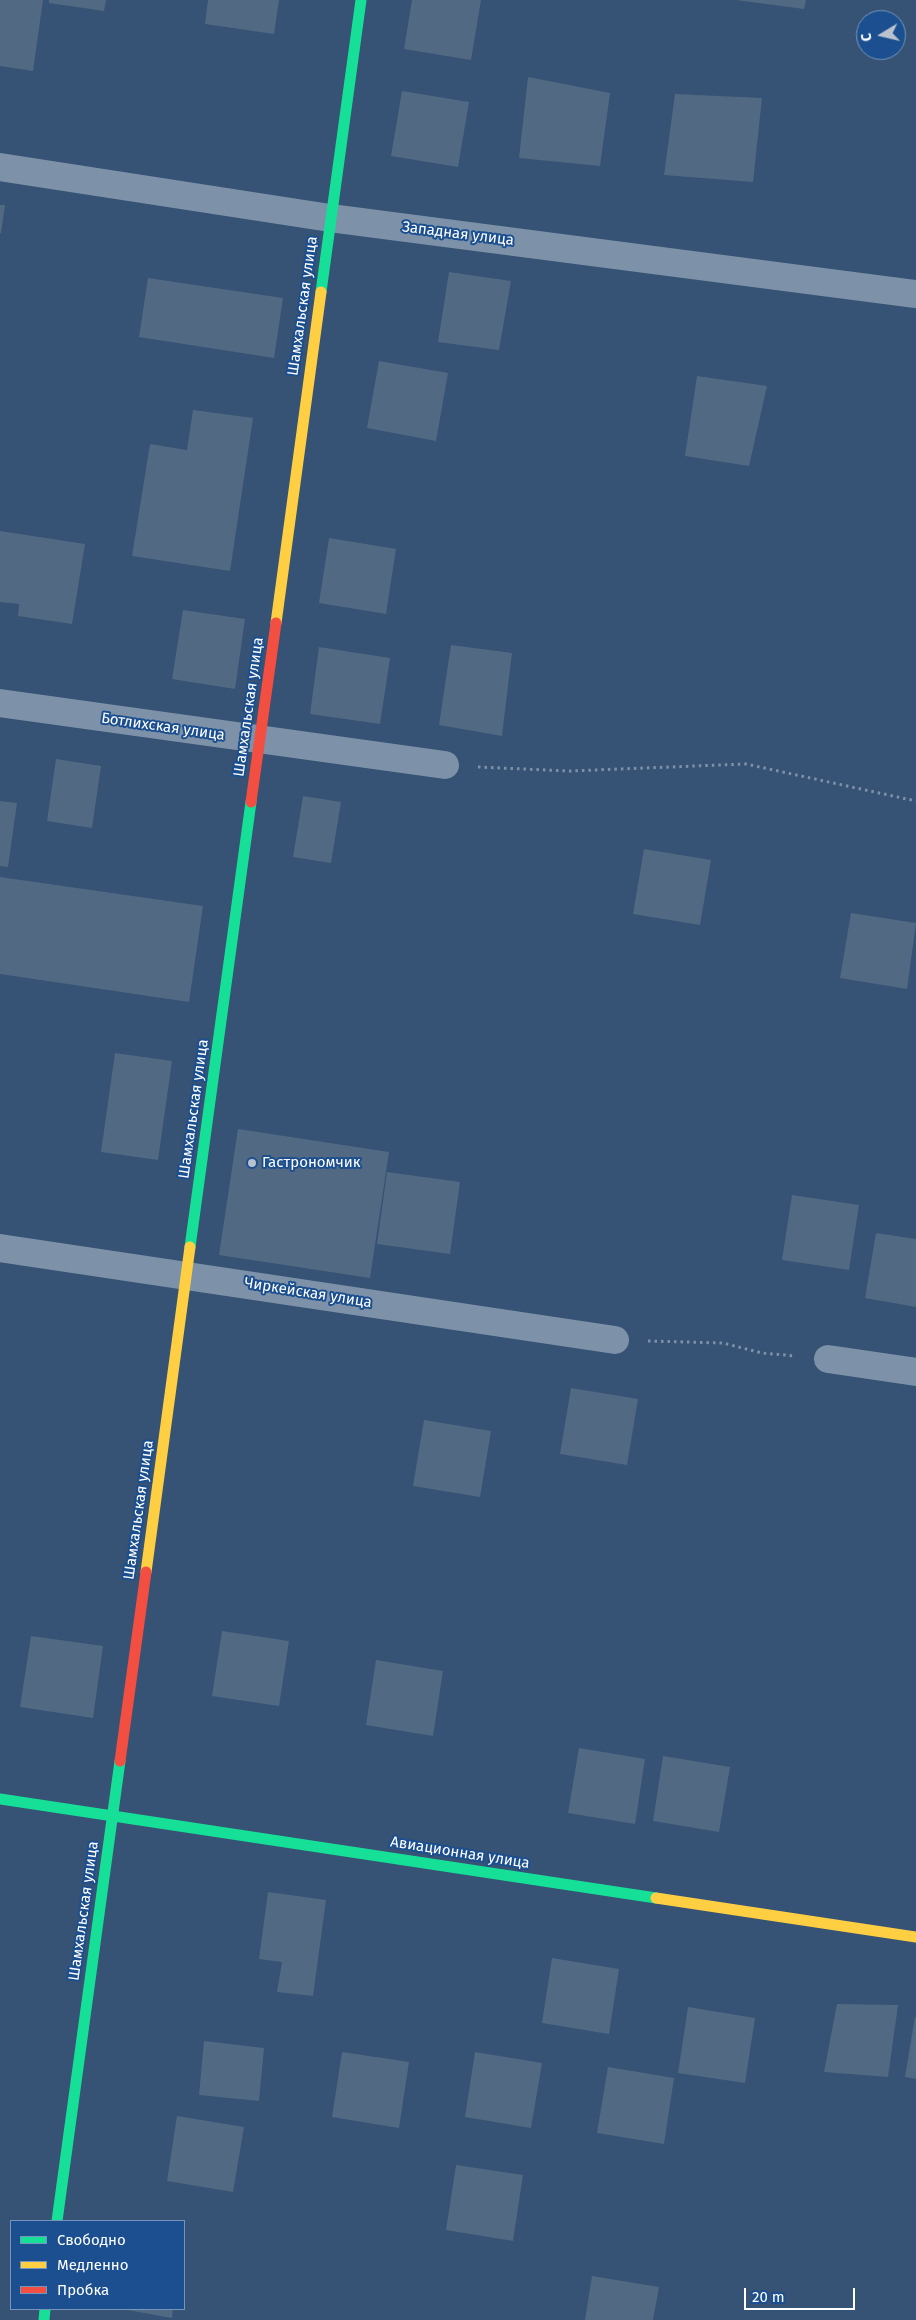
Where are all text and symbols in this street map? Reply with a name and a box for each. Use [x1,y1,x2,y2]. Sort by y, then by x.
north arrow [856,10,906,60]
text: С [858,32,876,43]
street label: Западная улица [401,218,515,250]
street label: Шамхальская улица [284,235,322,377]
street label: Шамхальская улица [230,636,268,778]
street label: Ботлихская улица [100,709,226,745]
street label: Шамхальская улица [175,1038,213,1180]
place label: Гастрономчик [262,1154,361,1172]
marker: Гастрономчик [246,1157,258,1169]
street label: Чиркейская улица [243,1274,373,1312]
street label: Шамхальская улица [120,1439,158,1581]
street label: Авиационная улица [389,1833,531,1873]
street label: Шамхальская улица [65,1840,103,1982]
legend [10,2220,185,2310]
text: Свободно [57,2231,126,2249]
text: Медленно [57,2256,129,2274]
scale bar [746,2278,857,2310]
text: Пробка [57,2281,109,2299]
text: 20 m [752,2288,785,2306]

